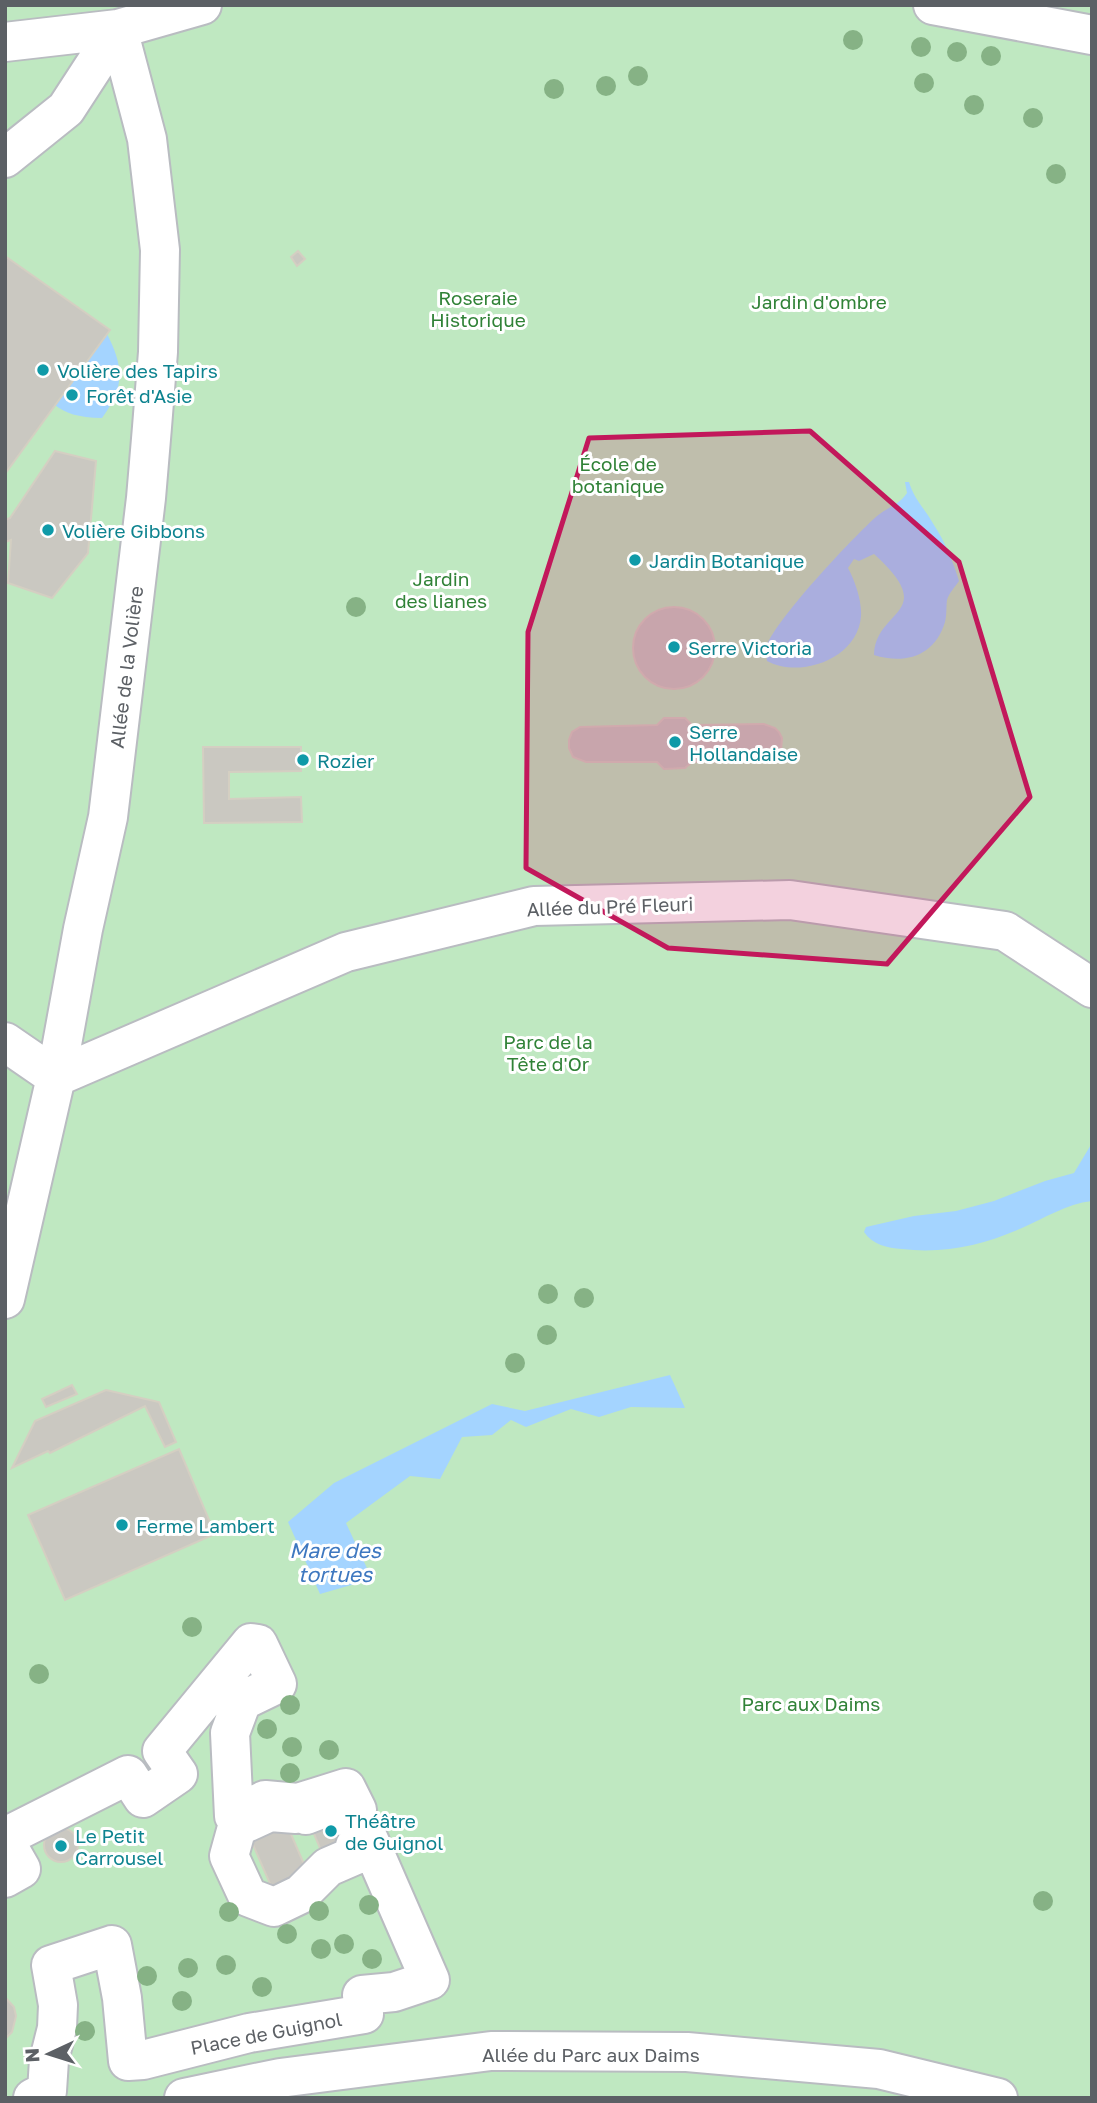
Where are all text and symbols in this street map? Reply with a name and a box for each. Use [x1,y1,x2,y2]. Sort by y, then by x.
park label: Roseraie Historique [430,286,526,331]
park label: Jardin d'ombre [751,290,887,313]
place label: Volière des Tapirs [57,359,218,382]
marker: Volière des Tapirs [35,362,51,378]
place label: Forêt d'Asie [86,384,192,407]
marker: Forêt d'Asie [64,387,80,403]
park label: École de botanique [572,452,664,497]
place label: Volière Gibbons [62,519,205,542]
marker: Volière Gibbons [40,522,56,538]
place label: Jardin Botanique [649,549,804,572]
marker: Jardin Botanique [627,552,643,568]
park label: Jardin des lianes [395,567,487,612]
street label: Allée de la Volière [105,584,147,750]
place label: Serre Victoria [688,636,812,659]
marker: Serre Victoria [666,639,682,655]
place label: Serre Hollandaise [689,720,798,765]
marker: Serre Hollandaise [667,734,683,750]
place label: Rozier [317,749,375,772]
marker: Rozier [295,752,311,768]
street label: Allée du Pré Fleuri [526,892,694,920]
park label: Parc de la Tête d'Or [503,1030,593,1075]
place label: Ferme Lambert [136,1514,275,1537]
marker: Ferme Lambert [114,1517,130,1533]
water label: Mare des tortues [289,1537,382,1587]
park label: Parc aux Daims [742,1692,880,1715]
place label: Théâtre de Guignol [345,1809,443,1854]
marker: Théâtre de Guignol [323,1823,339,1839]
place label: Le Petit Carrousel [75,1824,163,1869]
marker: Le Petit Carrousel [53,1838,69,1854]
street label: Place de Guignol [188,2007,344,2059]
north arrow [14,2019,84,2089]
street label: Allée du Parc aux Daims [482,2043,700,2066]
text: N [20,2047,44,2063]

